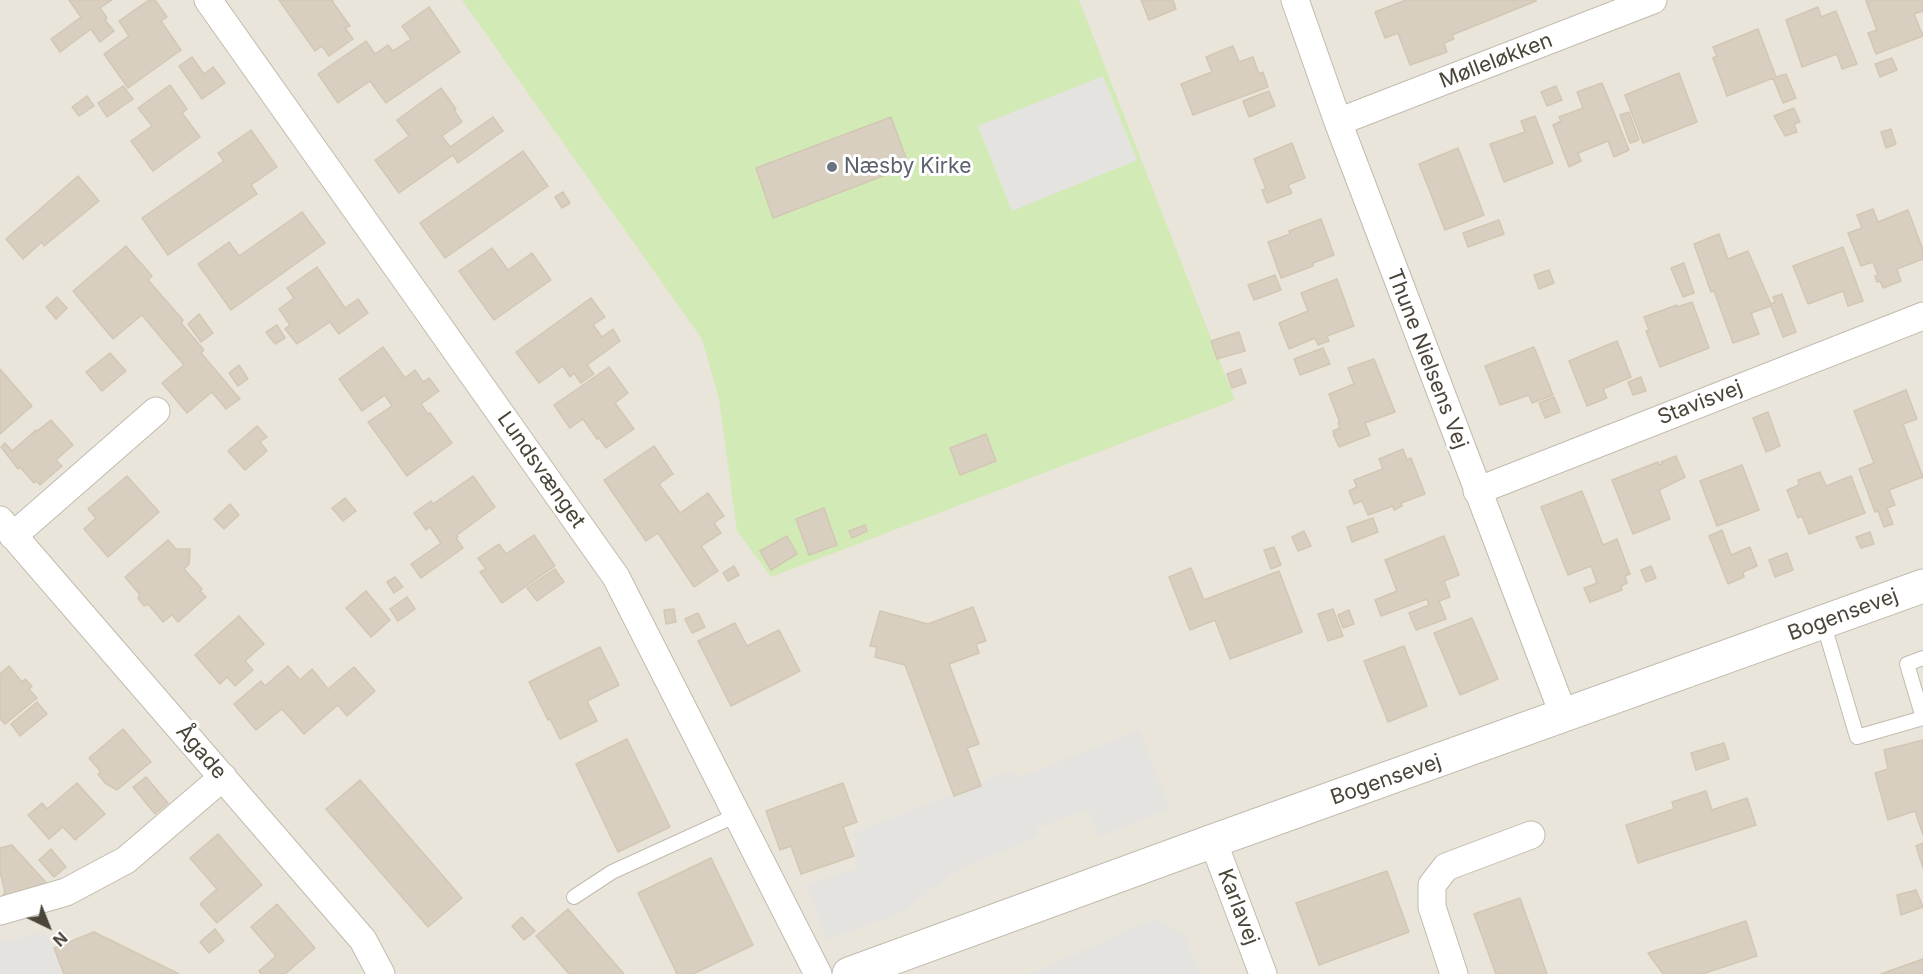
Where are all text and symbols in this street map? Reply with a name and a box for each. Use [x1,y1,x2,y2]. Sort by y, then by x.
street label: Mølleløkken [1436,28,1556,94]
place label: Næsby Kirke [844,154,971,180]
marker: Næsby Kirke [825,160,839,174]
street label: Thune Nielsens Vej [1381,265,1473,453]
street label: Stavisvej [1654,375,1746,431]
street label: Lundsvænget [492,407,590,533]
street label: Bogensevej [1784,583,1902,647]
street label: Ågade [170,719,232,785]
street label: Bogensevej [1327,749,1445,811]
street label: Karlavej [1212,865,1264,949]
north arrow [18,896,78,956]
text: N [49,928,72,951]

